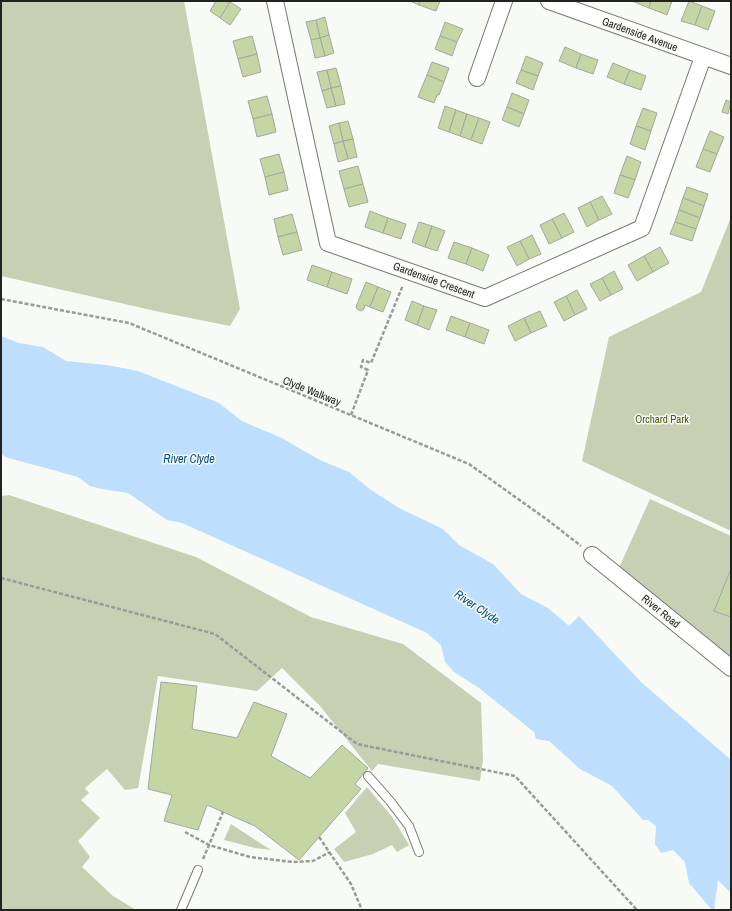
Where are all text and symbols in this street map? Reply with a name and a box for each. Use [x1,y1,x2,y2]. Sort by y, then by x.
street label: Gardenside Avenue [600,14,680,54]
street label: Gardenside Crescent [391,259,477,301]
street label: Clyde Walkway [281,373,343,409]
park label: Orchard Park [635,412,689,426]
water label: River Clyde [163,451,215,467]
water label: River Clyde [451,586,503,628]
street label: River Road [639,591,683,631]

